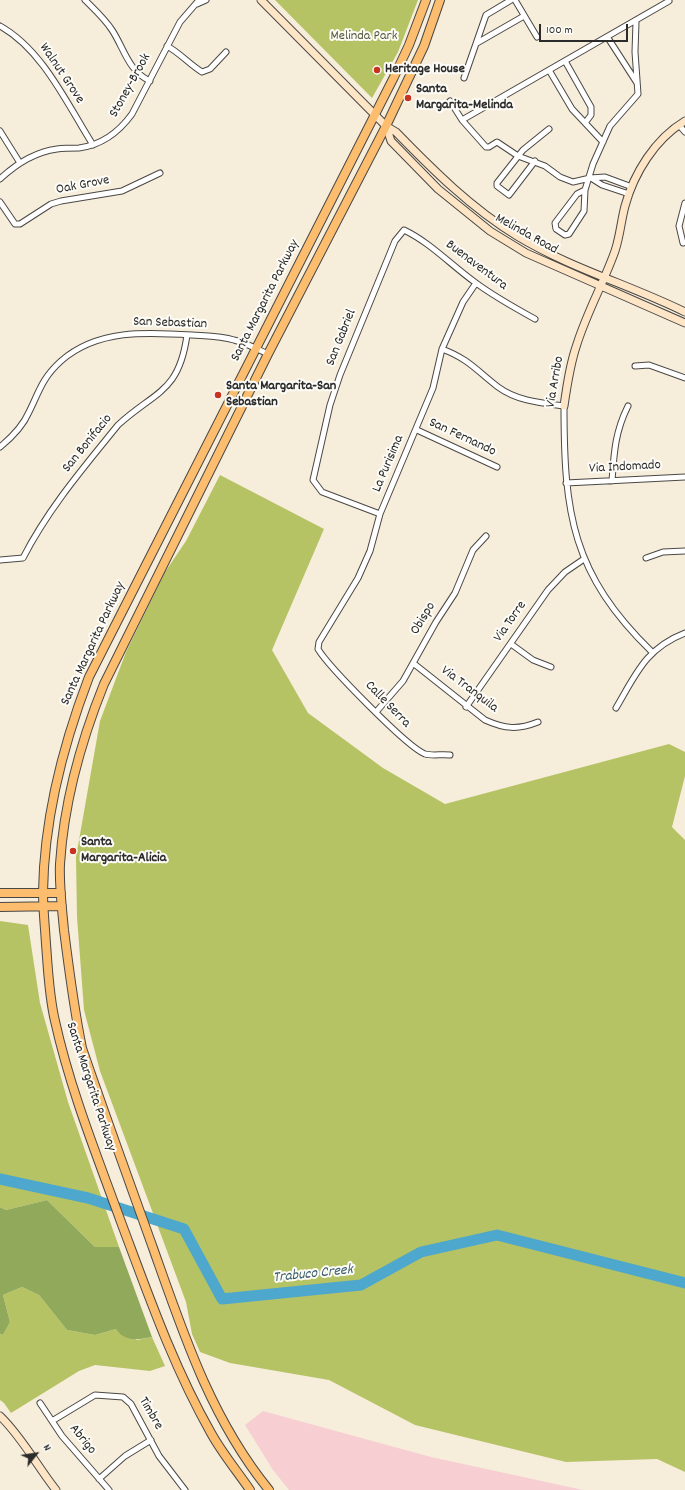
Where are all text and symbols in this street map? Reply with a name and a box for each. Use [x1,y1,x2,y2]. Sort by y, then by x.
scale bar [541,16,630,42]
text: 100 m [546,22,573,39]
park label: Melinda Park [331,29,397,45]
street label: Walnut Grove [35,41,87,107]
street label: Stoney-Brook [107,51,155,121]
place label: Heritage House [385,62,465,78]
marker: Heritage House [372,65,382,75]
place label: Santa Margarita-Melinda [416,82,513,114]
marker: Santa Margarita-Melinda [403,93,413,103]
street label: Oak Grove [55,173,111,199]
street label: Melinda Road [492,211,560,259]
street label: Santa Margarita Parkway [228,237,304,365]
street label: Buenaventura [442,237,510,295]
street label: San Gabriel [323,307,361,369]
street label: San Sebastian [133,314,207,334]
street label: Via Arribo [543,355,569,409]
place label: Santa Margarita-San Sebastian [226,379,336,412]
marker: Santa Margarita-San Sebastian [213,390,223,400]
street label: San Bonifacio [59,411,117,477]
street label: San Fernando [426,415,498,461]
street label: La Purisima [369,433,409,495]
street label: Via Indomado [589,458,661,478]
street label: Santa Margarita Parkway [58,579,130,709]
street label: Via Torre [491,598,531,646]
street label: Obispo [408,600,440,638]
street label: Via Tranquila [437,663,501,717]
street label: Calle Serra [361,678,413,732]
place label: Santa Margarita-Alicia [81,835,166,868]
marker: Santa Margarita-Alicia [68,846,78,856]
street label: Santa Margarita Parkway [61,1020,119,1154]
water label: Trabuco Creek [272,1262,354,1288]
street label: Timbre [134,1395,166,1433]
street label: Abrigo [65,1422,99,1458]
north arrow [16,1434,56,1474]
text: N [38,1442,55,1454]

